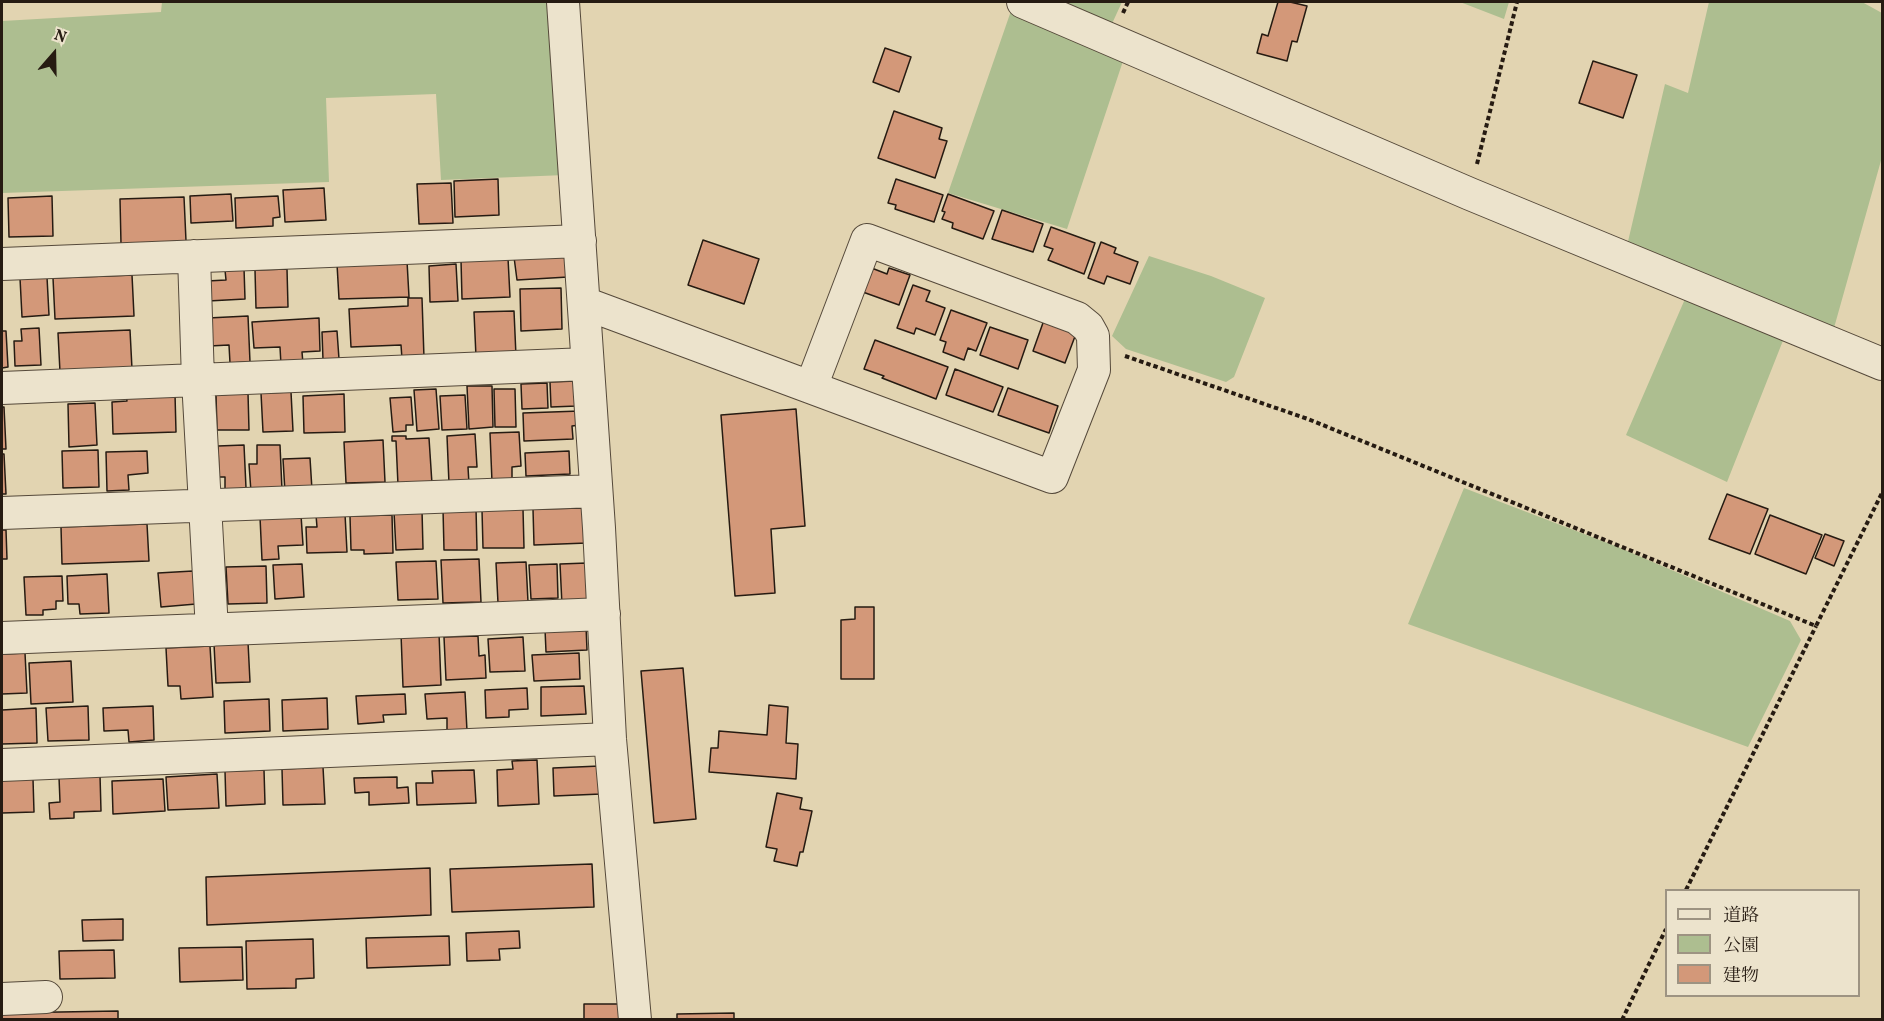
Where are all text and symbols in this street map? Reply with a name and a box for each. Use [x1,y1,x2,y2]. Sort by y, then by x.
north arrow [24,24,84,84]
text: N [51,25,69,49]
legend [1665,889,1860,997]
text: 道路 [1723,904,1759,929]
text: 公園 [1723,934,1759,959]
text: 建物 [1723,964,1759,989]

